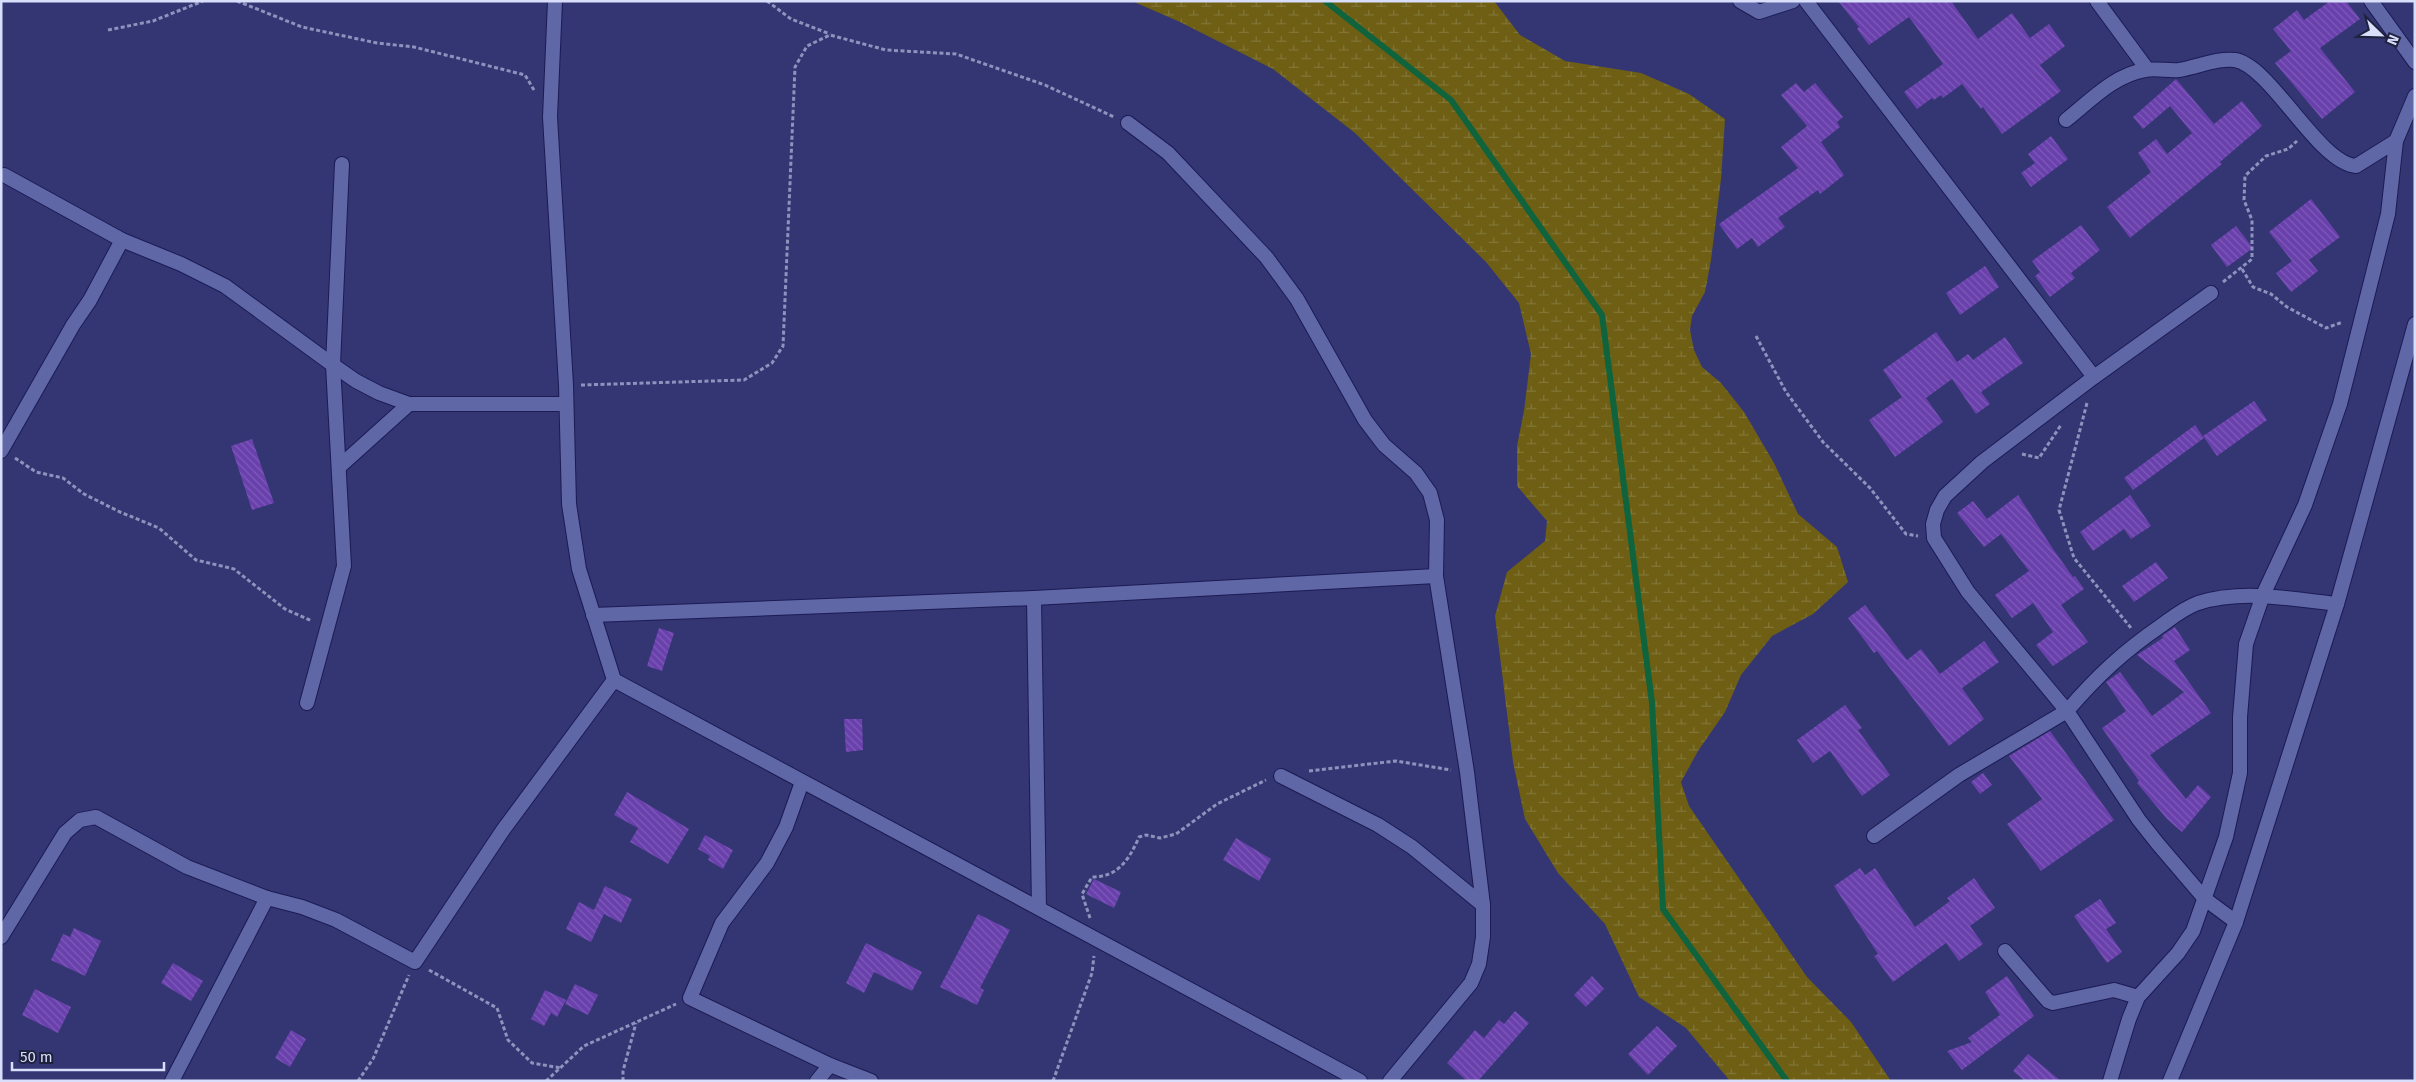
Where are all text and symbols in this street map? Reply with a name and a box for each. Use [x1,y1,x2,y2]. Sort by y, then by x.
north arrow [2356,10,2406,60]
text: N [2383,32,2402,47]
scale bar [12,1040,165,1072]
text: 50 m [20,1048,53,1066]

